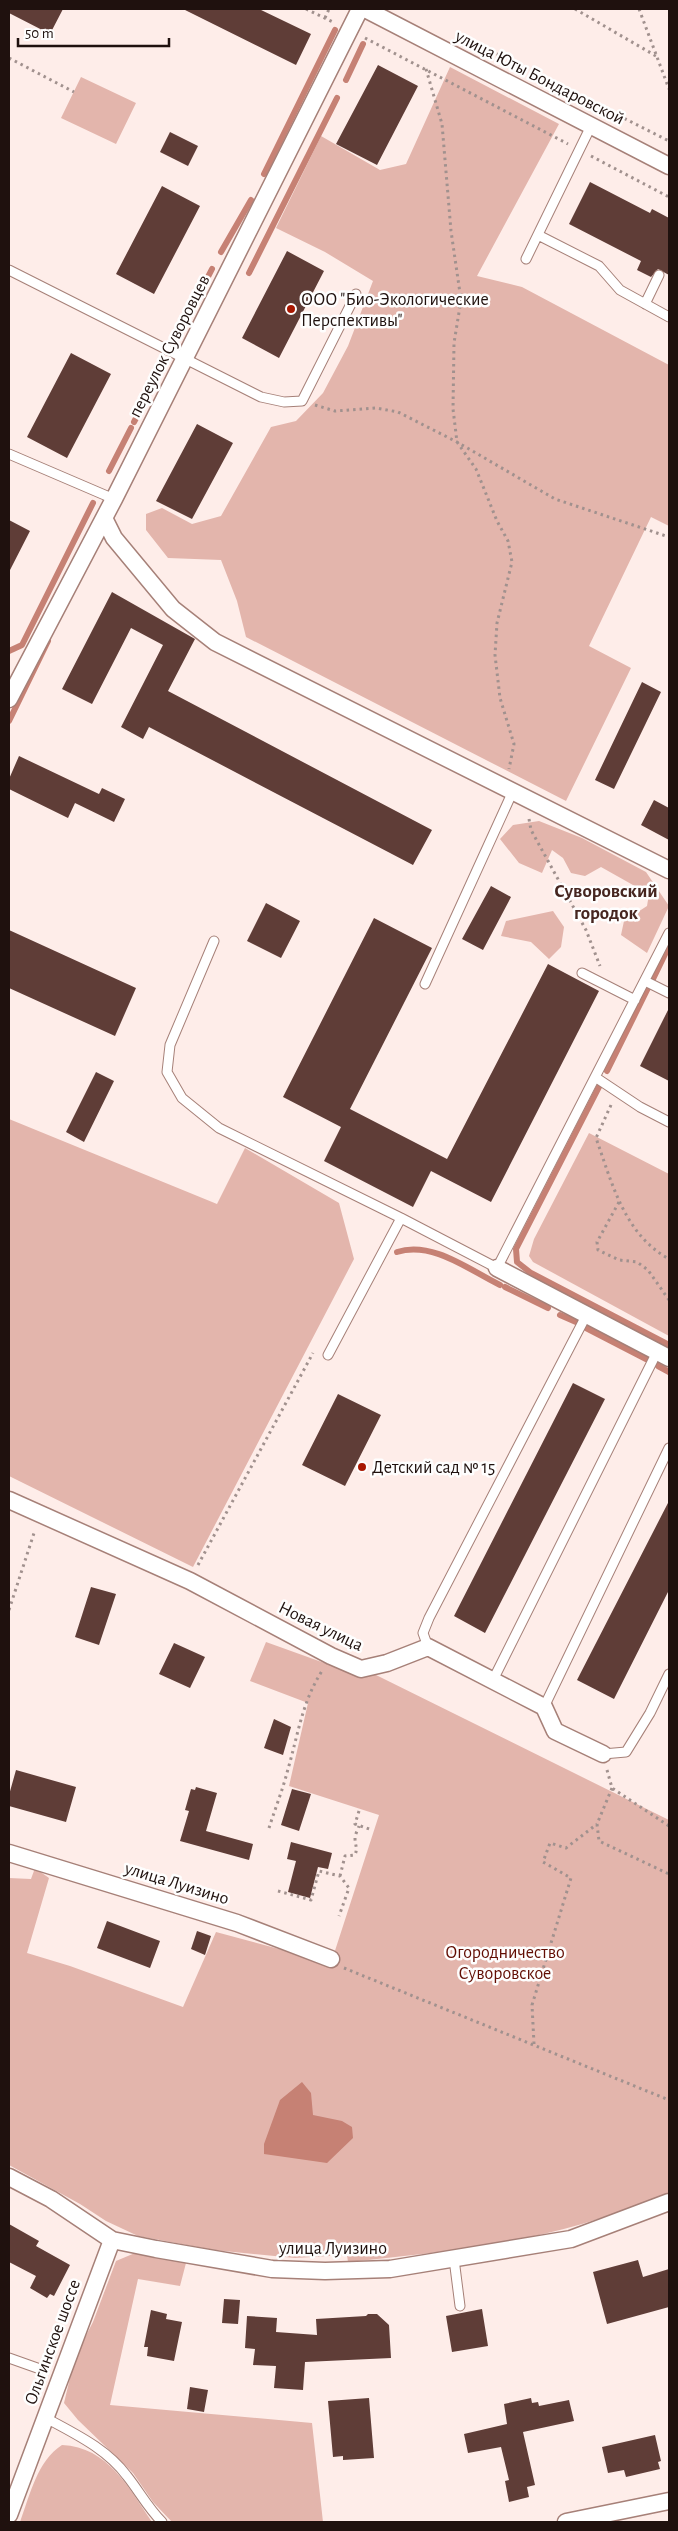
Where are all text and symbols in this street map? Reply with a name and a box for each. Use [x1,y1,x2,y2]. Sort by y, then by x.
scale bar [18,15,169,47]
text: 50 m [25,26,54,41]
street label: улица Юты Бондаровской [451,27,627,128]
street label: переулок Суворовцев [126,272,214,421]
place label: ООО "Био-Экологические Перспективы" [301,291,489,330]
marker: ООО "Био-Экологические Перспективы" [285,303,297,315]
district label: Суворовский городок [554,882,658,923]
place label: Детский сад № 15 [372,1459,495,1477]
marker: Детский сад № 15 [356,1461,368,1473]
street label: Новая улица [275,1599,366,1655]
street label: улица Луизино [122,1859,231,1908]
park label: Огородничество Суворовское [445,1944,565,1983]
street label: улица Луизино [278,2240,387,2258]
street label: Ольгинское шоссе [22,2277,84,2407]

